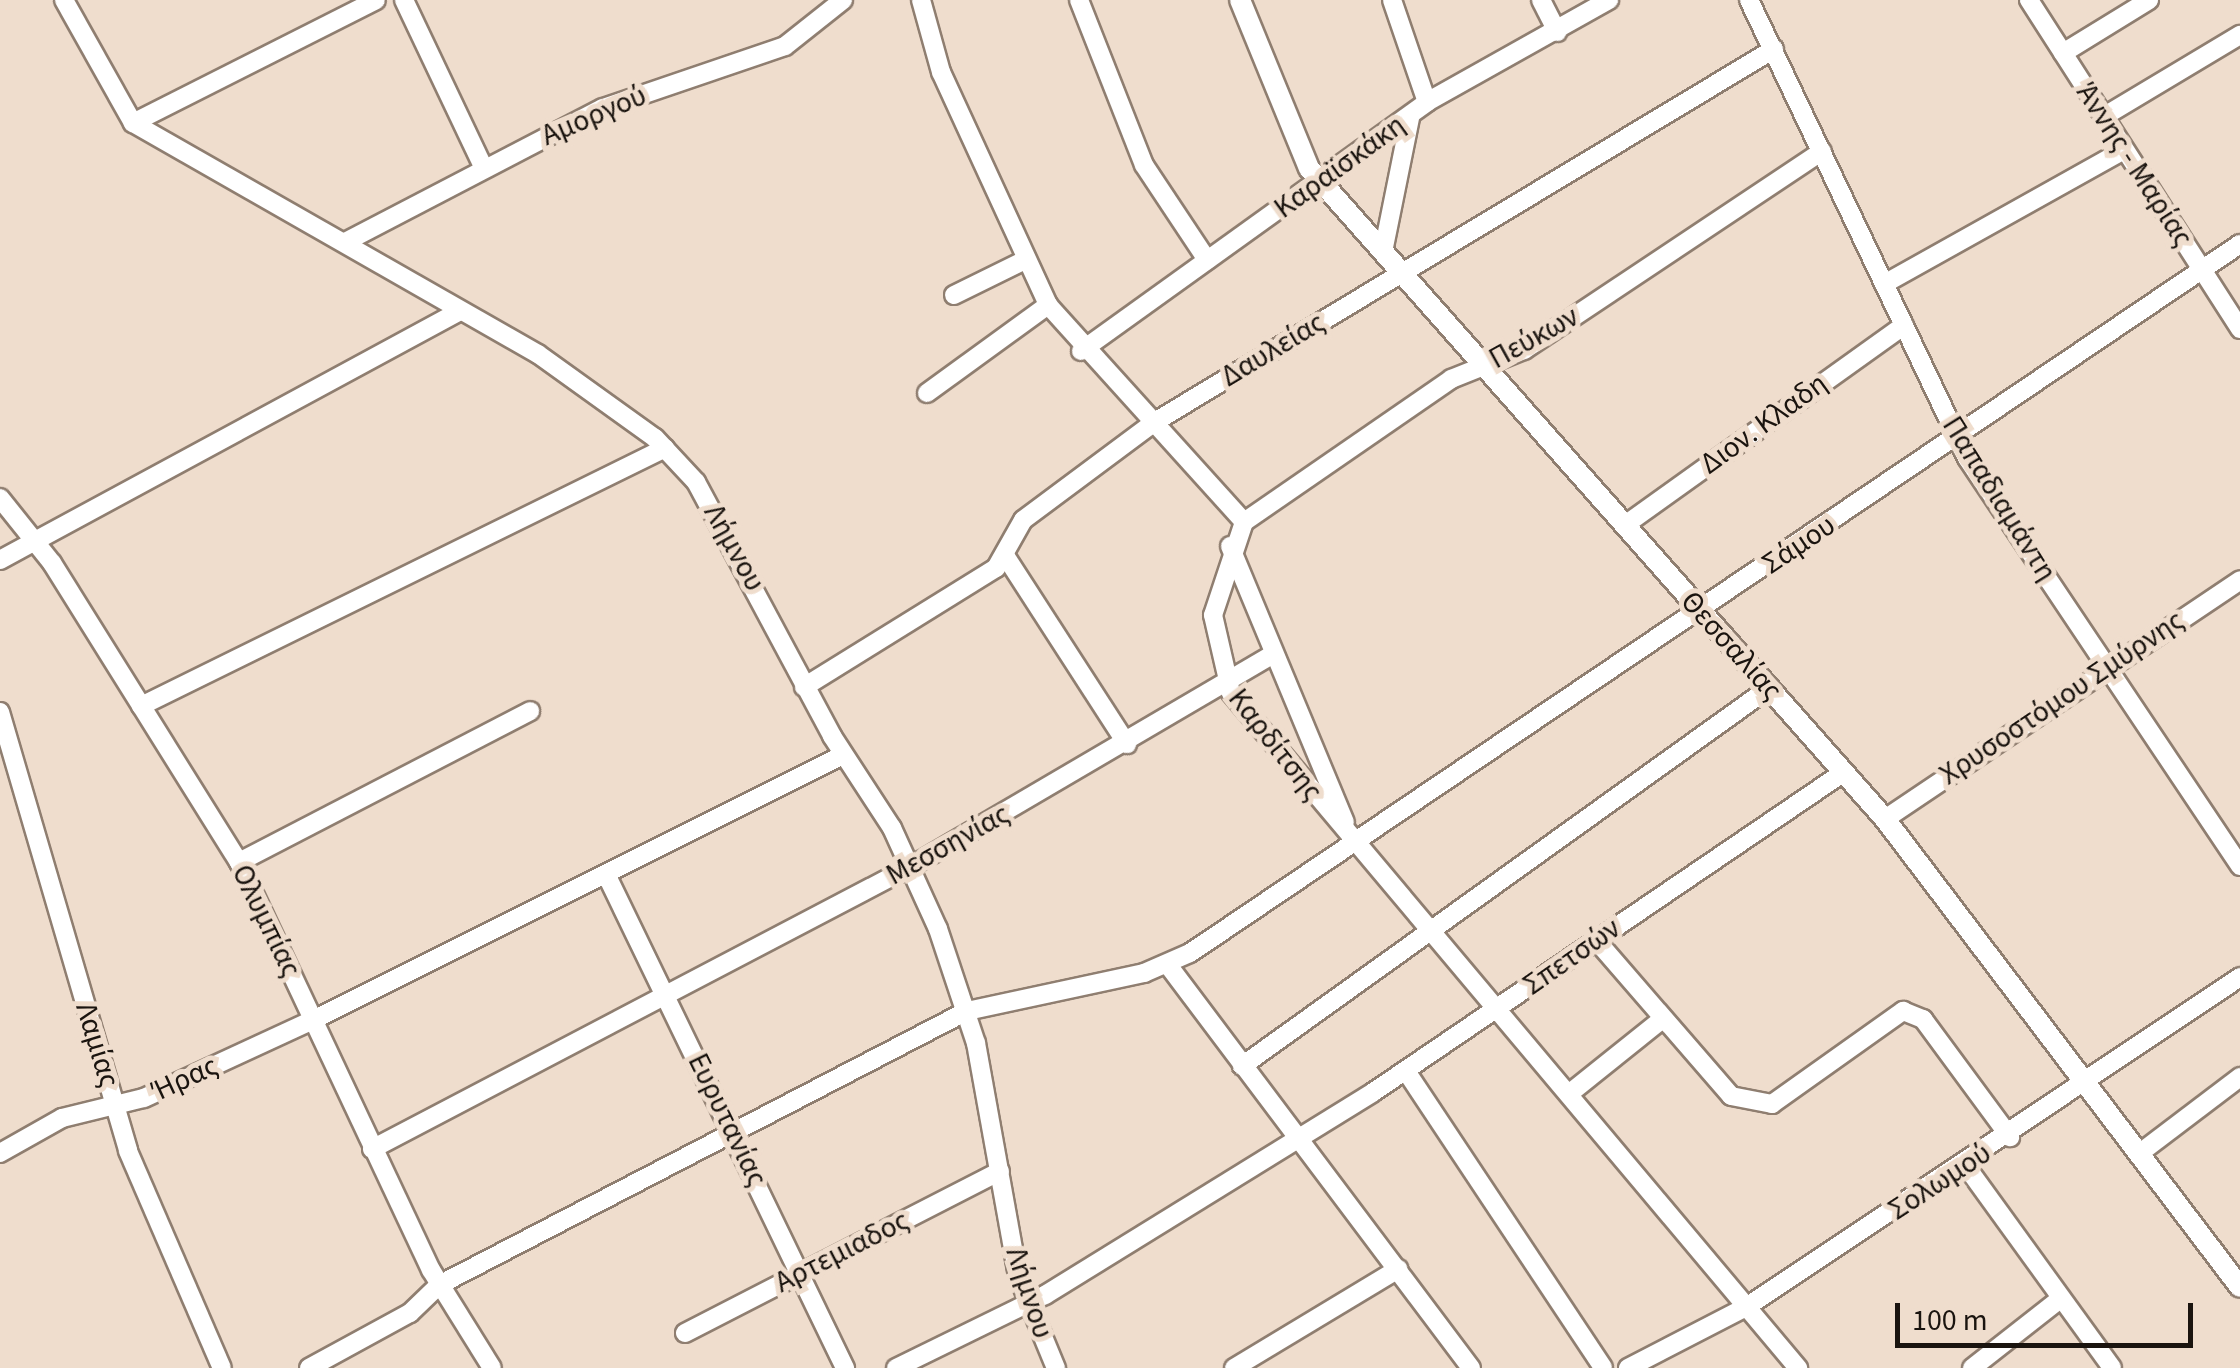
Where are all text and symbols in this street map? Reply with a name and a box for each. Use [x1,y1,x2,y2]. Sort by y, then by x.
street label: Άννης - Μαρίας [2068,76,2200,254]
street label: Αμοργού [536,78,652,154]
street label: Καραϊσκάκη [1267,107,1413,227]
street label: Πεύκων [1483,299,1585,377]
street label: Δαυλείας [1214,305,1332,395]
street label: Διον. Κλαδη [1693,366,1835,482]
street label: Παπαδιαμάντη [1934,410,2064,588]
street label: Λήμνου [696,498,772,598]
street label: Σάμου [1756,508,1842,582]
street label: Θεσσαλίας [1673,584,1789,708]
street label: Χρυσοστόμου Σμύρνης [1933,603,2191,793]
street label: Καρδίτσης [1220,682,1330,808]
street label: Μεσσηνίας [880,796,1016,894]
street label: Ολυμπίας [223,859,309,983]
street label: Σπετσών [1517,911,1627,1003]
street label: Λαμίας [67,998,127,1092]
street label: Ήρας [146,1048,224,1110]
street label: Ευρυτανίας [679,1048,775,1192]
street label: Σολωμού [1882,1136,1998,1228]
street label: Αρτεμιαδος [769,1203,915,1301]
street label: Λήμνου [997,1243,1061,1343]
scale bar [1900,1283,2198,1345]
text: 100 m [1912,1299,1988,1342]

